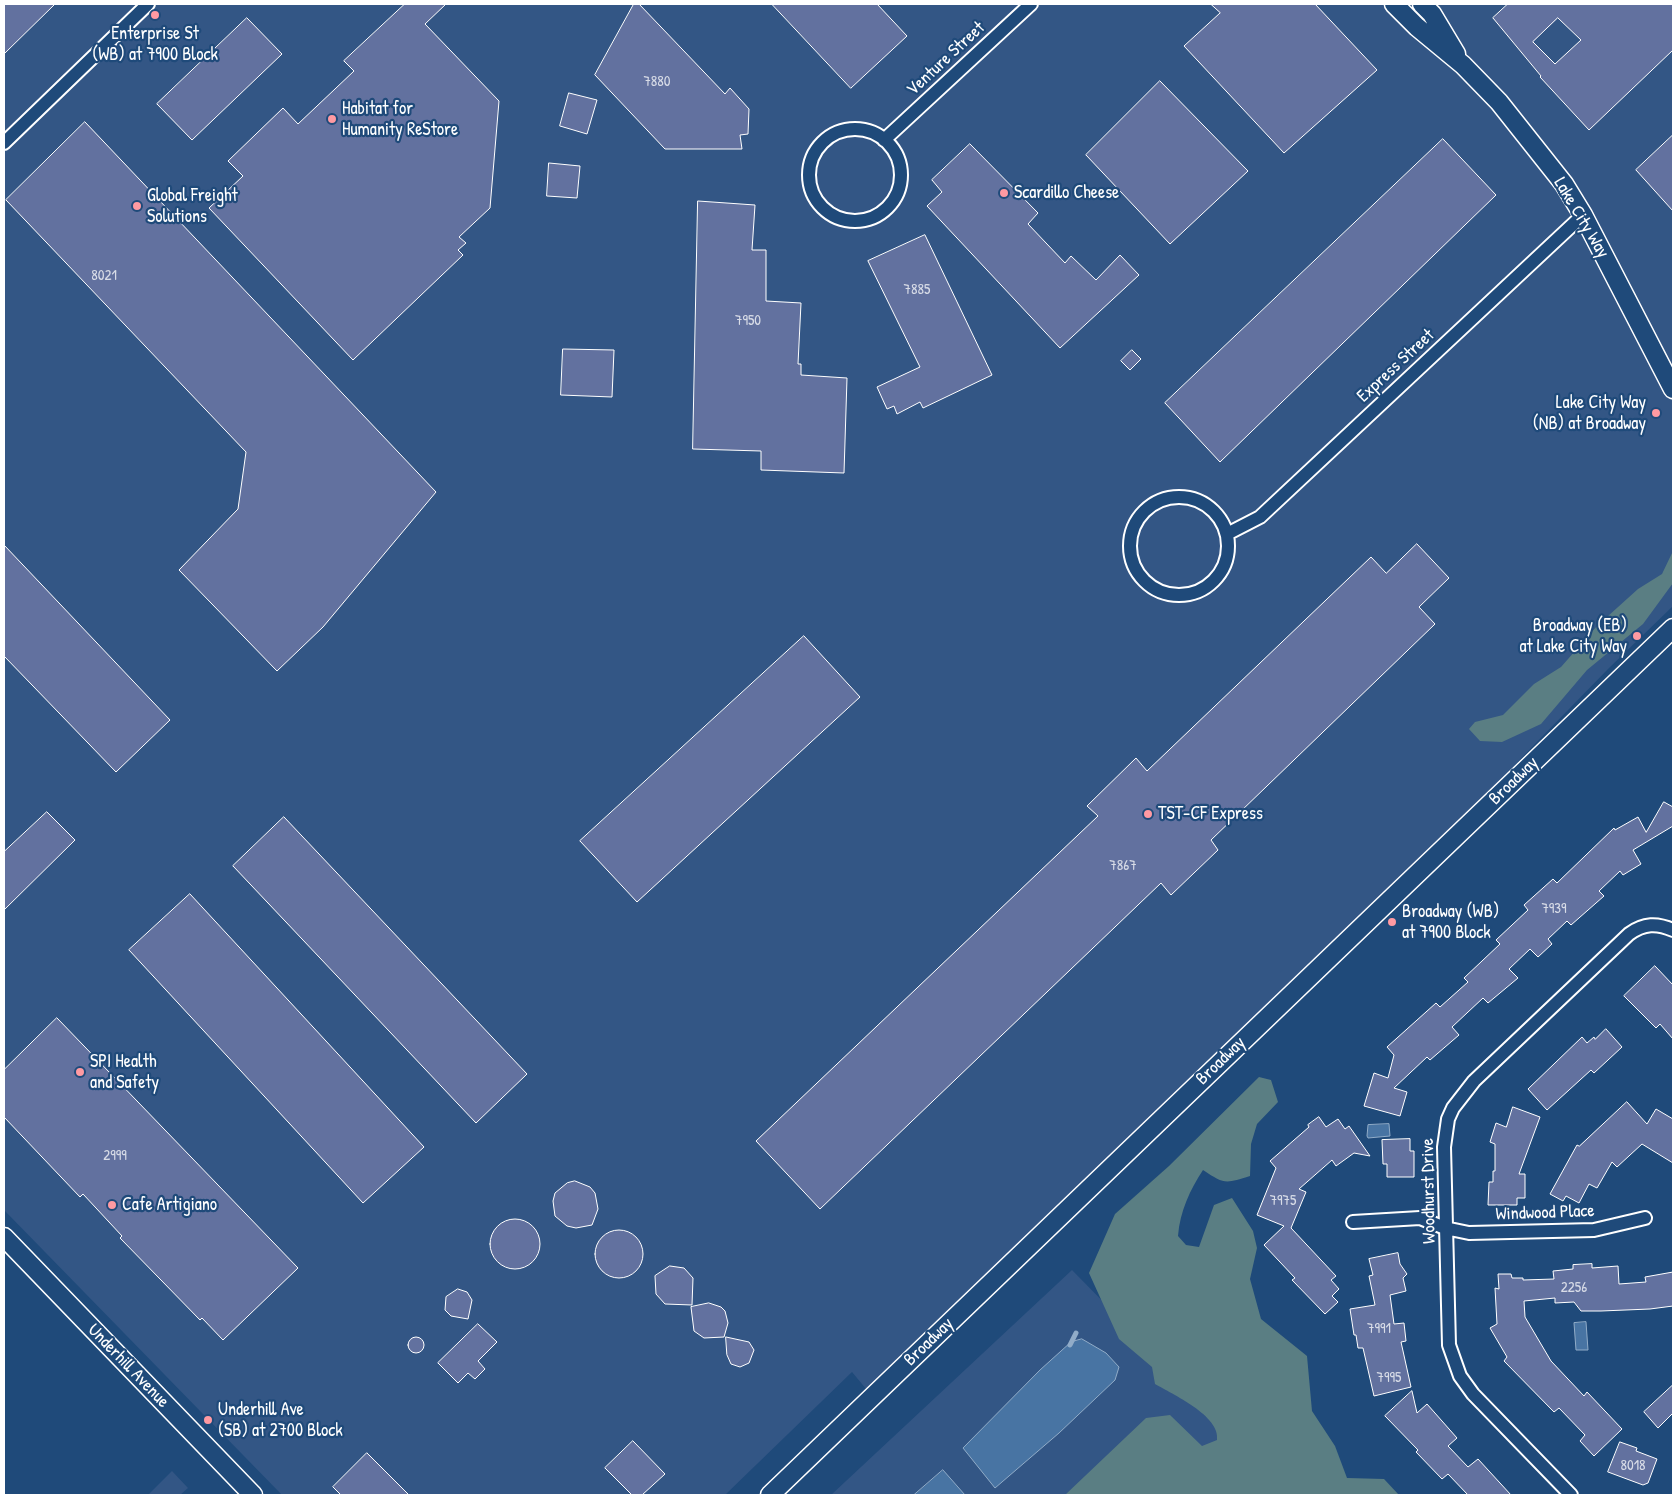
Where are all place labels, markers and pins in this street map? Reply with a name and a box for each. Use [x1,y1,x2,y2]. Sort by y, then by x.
marker: Enterprise St (WB) at 7900 Block [149,9,161,21]
place label: Enterprise St (WB) at 7900 Block [92,23,218,66]
place label: Habitat for Humanity ReStore [342,98,458,140]
marker: Habitat for Humanity ReStore [326,113,338,125]
place label: Scardillo Cheese [1014,182,1119,204]
place label: Global Freight Solutions [147,185,238,228]
marker: Scardillo Cheese [998,187,1010,199]
marker: Global Freight Solutions [131,200,143,212]
place label: Lake City Way (NB) at Broadway [1533,392,1646,434]
marker: Lake City Way (NB) at Broadway [1650,407,1662,419]
place label: Broadway (EB) at Lake City Way [1519,615,1627,658]
marker: Broadway (EB) at Lake City Way [1631,630,1643,642]
place label: TST-CF Express [1158,803,1263,825]
marker: TST-CF Express [1142,808,1154,820]
place label: Broadway (WB) at 7900 Block [1402,901,1499,944]
marker: Broadway (WB) at 7900 Block [1386,916,1398,928]
place label: SPI Health and Safety [90,1051,159,1094]
marker: SPI Health and Safety [74,1066,86,1078]
place label: Cafe Artigiano [122,1194,217,1216]
marker: Cafe Artigiano [106,1199,118,1211]
place label: Underhill Ave (SB) at 2700 Block [218,1399,343,1442]
marker: Underhill Ave (SB) at 2700 Block [202,1414,214,1426]

